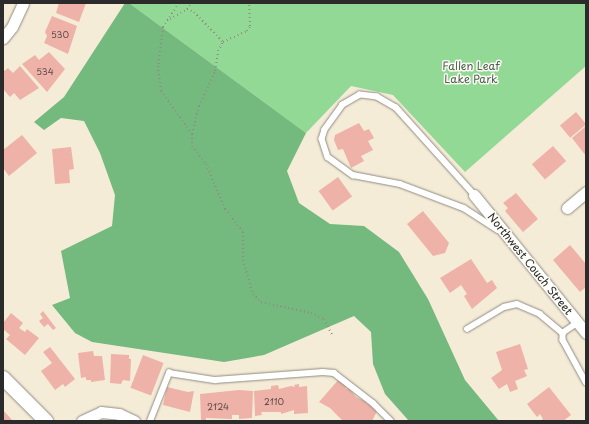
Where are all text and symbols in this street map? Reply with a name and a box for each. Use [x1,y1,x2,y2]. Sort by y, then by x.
house number: 530 [51,29,69,39]
park label: Fallen Leaf Lake Park [442,60,500,86]
house number: 534 [36,66,54,76]
street label: Northwest Couch Street [485,210,575,318]
house number: 2110 [264,396,284,406]
house number: 2124 [207,401,229,411]

